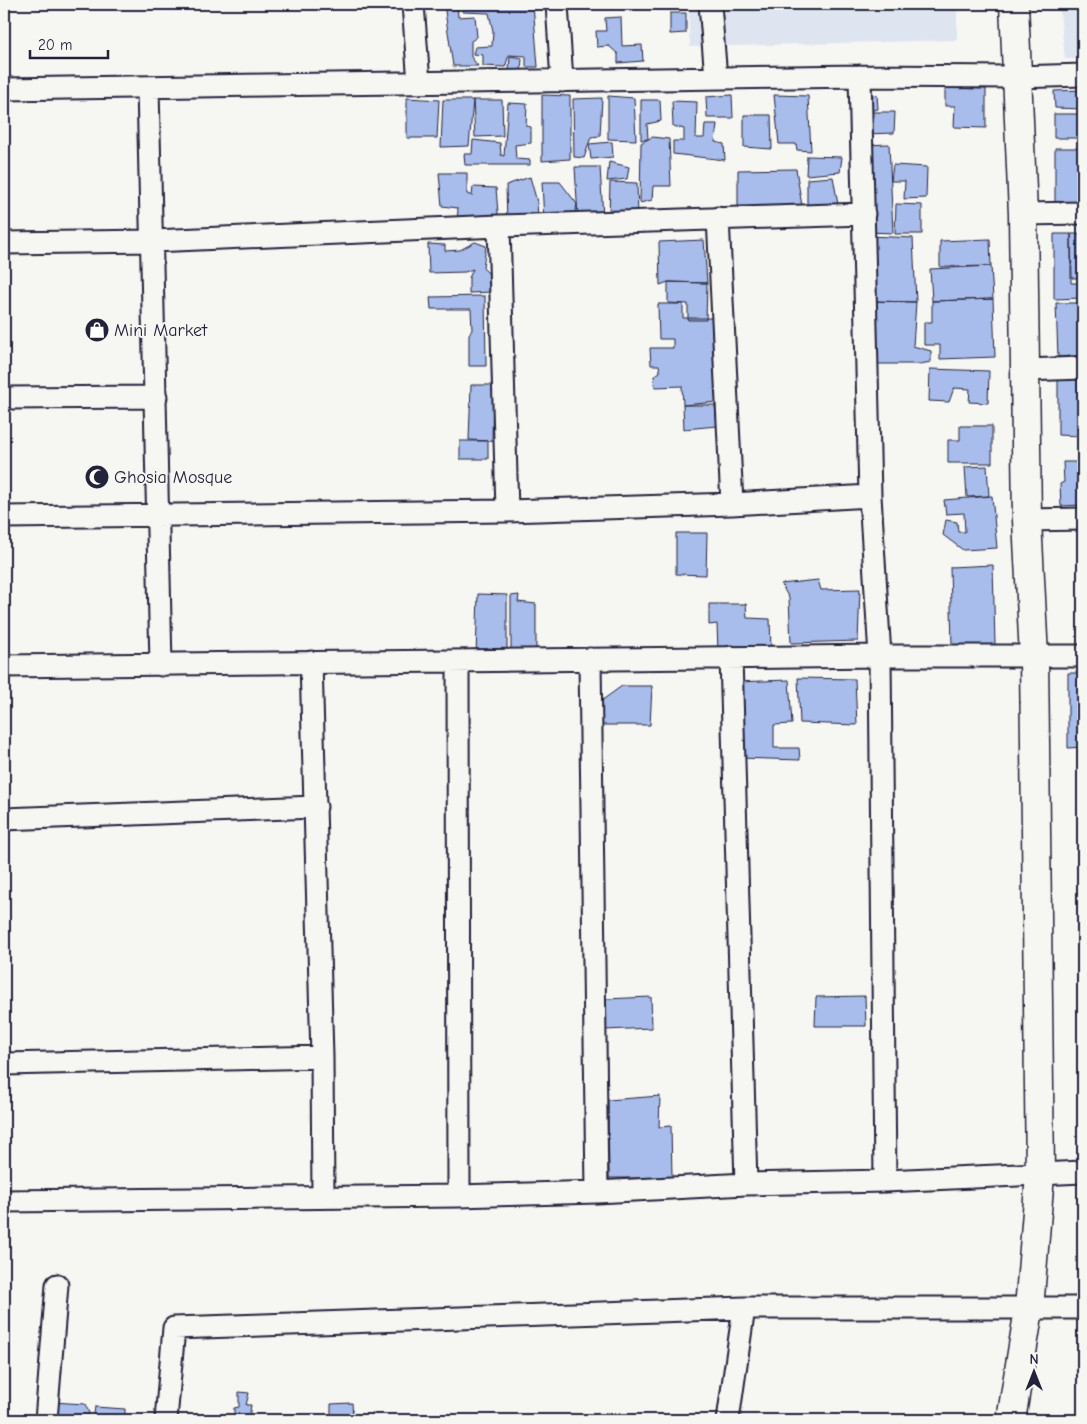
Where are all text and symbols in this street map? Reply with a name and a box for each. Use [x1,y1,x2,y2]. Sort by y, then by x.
scale bar [30,28,108,60]
text: 20 m [38,36,72,54]
shop icon: Mini Market [84,317,110,343]
place label: Mini Market [114,320,208,341]
mosque icon: Ghosia Mosque [84,464,110,490]
place label: Ghosia Mosque [114,467,232,488]
north arrow [1010,1346,1060,1396]
text: N [1029,1351,1039,1368]

